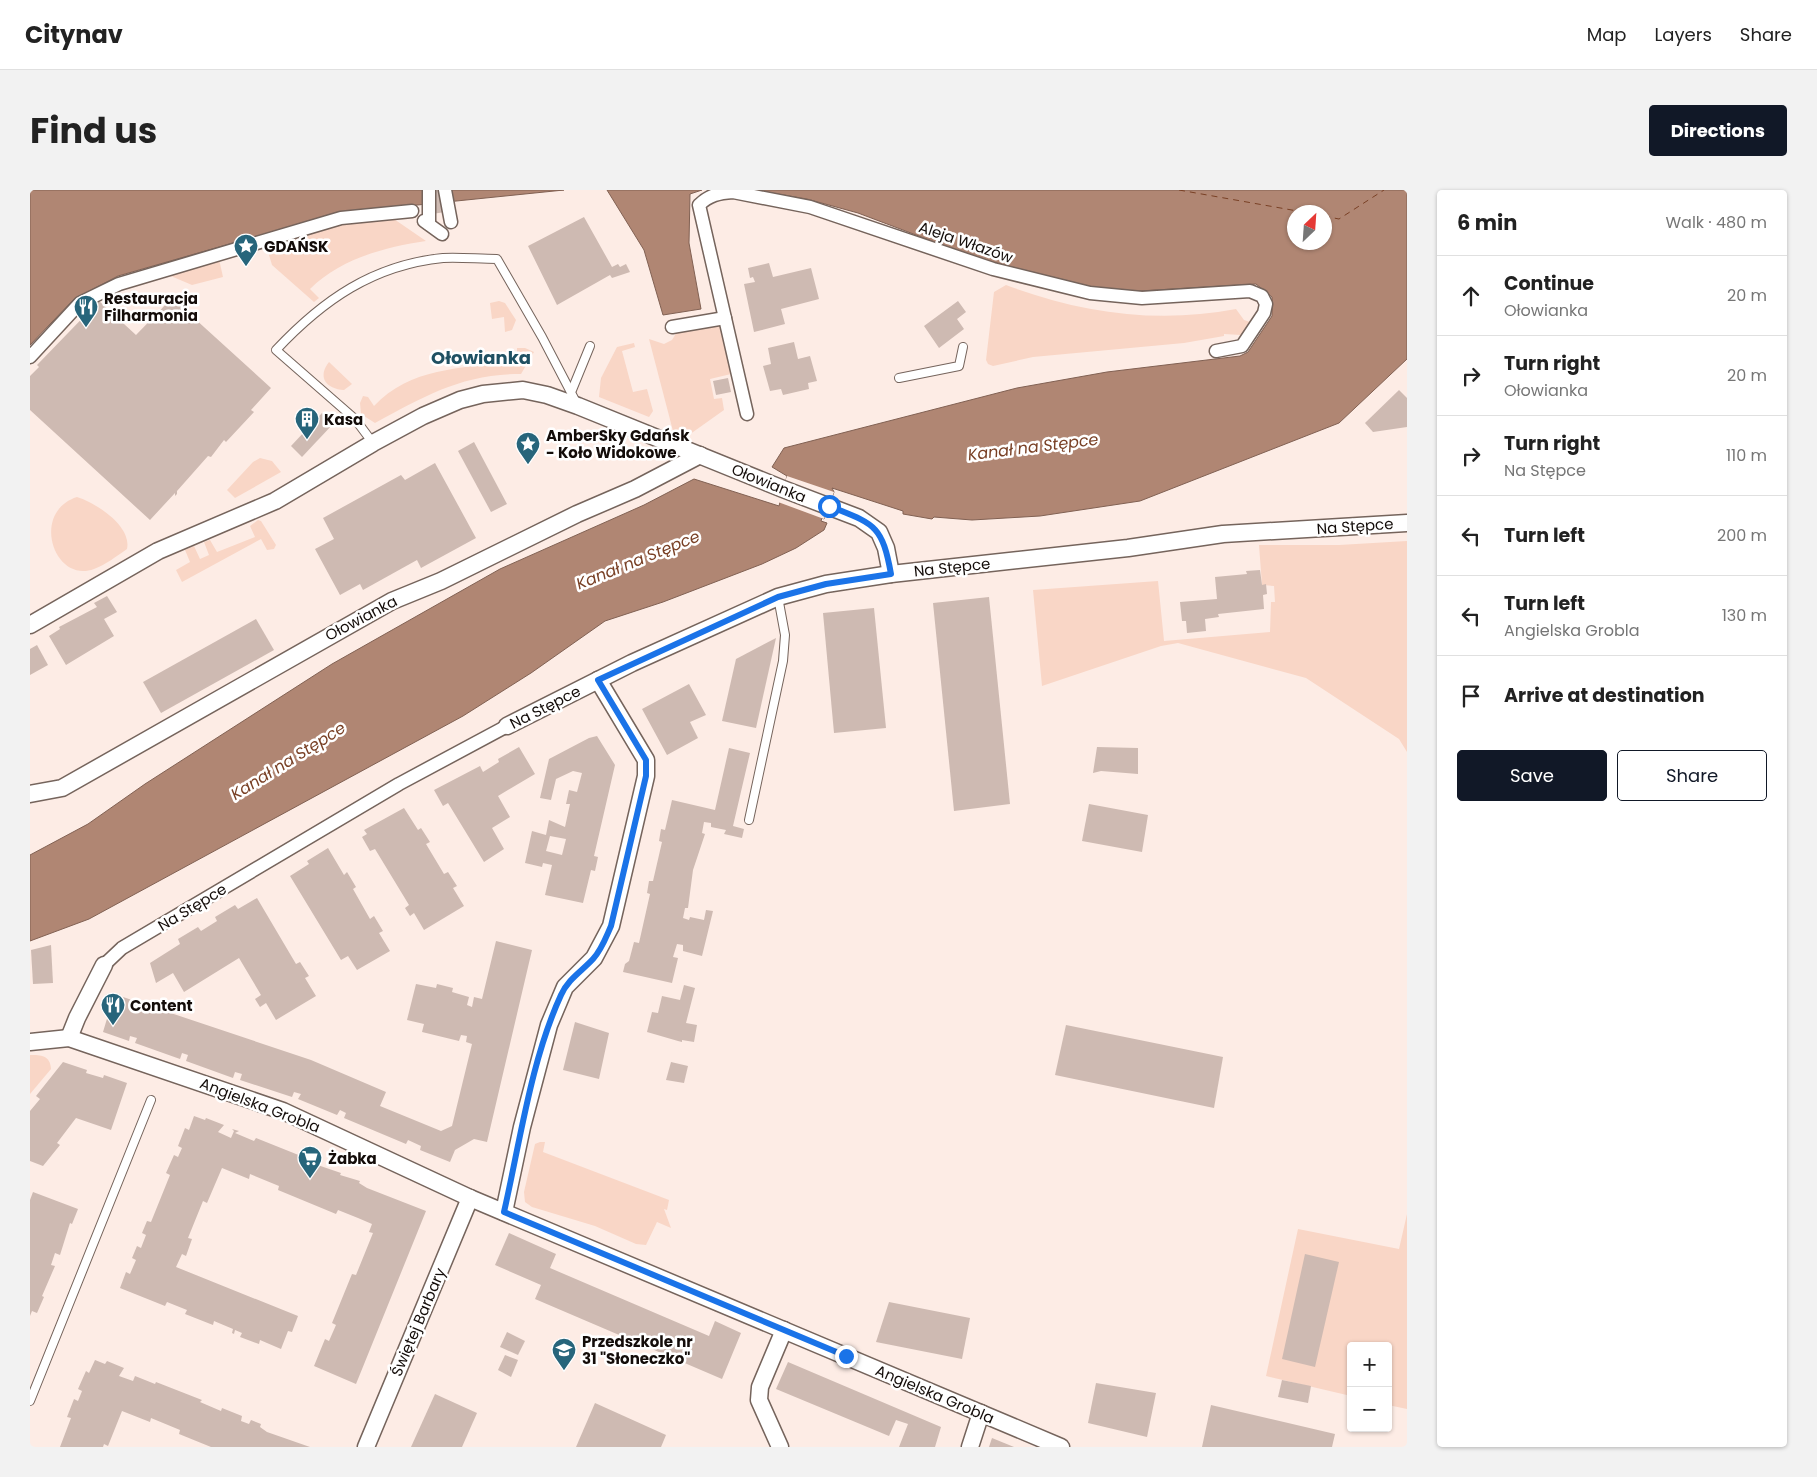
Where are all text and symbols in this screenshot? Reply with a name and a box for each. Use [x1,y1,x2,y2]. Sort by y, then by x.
text: Citynav [25,18,123,51]
text: Map [1587,22,1627,47]
text: Layers [1655,22,1712,47]
text: Share [1740,22,1792,47]
button: Directions [1649,105,1787,156]
text: Find us [30,106,157,155]
north arrow [1287,205,1332,250]
text: 6 min [1457,208,1517,237]
text: Walk · 480 m [1665,211,1767,234]
street label: Aleja Włazów [916,216,1017,268]
place icon: GDAŃSK [233,233,259,267]
place label: GDAŃSK [264,236,329,257]
text: Continue [1504,270,1594,297]
icon: ahead [1457,282,1485,310]
text: 20 m [1727,284,1767,307]
place label: Restauracja Filharmonia [104,288,198,326]
restaurant icon: Restauracja Filharmonia [73,294,99,328]
text: Ołowianka [1504,299,1588,322]
district label: Ołowianka [431,345,531,370]
text: Turn right [1504,350,1600,377]
icon: right [1457,362,1485,390]
text: 20 m [1727,364,1767,387]
text: Ołowianka [1504,379,1588,402]
building icon: Kasa [294,406,320,440]
place label: Kasa [324,409,363,430]
place label: AmberSky Gdańsk - Koło Widokowe [546,425,690,463]
water label: Kanał na Stępce [966,428,1100,466]
text: Turn right [1504,430,1600,457]
place icon: AmberSky Gdańsk - Koło Widokowe [515,431,541,465]
icon: right [1457,442,1485,470]
text: 110 m [1726,444,1767,467]
street label: Ołowianka [729,459,809,507]
text: Na Stępce [1504,459,1586,482]
route start [818,495,841,518]
street label: Na Stępce [1316,513,1394,539]
icon: left [1457,522,1485,550]
text: Turn left [1504,522,1585,549]
text: 200 m [1717,524,1767,547]
water label: Kanał na Stępce [573,525,703,595]
street label: Na Stępce [913,553,991,581]
street label: Ołowianka [321,590,401,646]
text: Turn left [1504,590,1585,617]
icon: left [1457,602,1485,630]
text: 130 m [1722,604,1767,627]
text: Angielska Grobla [1504,619,1640,642]
street label: Na Stępce [506,680,584,734]
icon: arrive [1457,682,1485,710]
text: Arrive at destination [1504,682,1705,709]
water label: Kanał na Stępce [226,716,350,806]
button: Save [1457,750,1607,801]
button: Share [1617,750,1767,801]
street label: Na Stępce [154,878,230,936]
restaurant icon: Content [100,992,126,1026]
place label: Content [130,995,193,1016]
street label: Angielska Grobla [197,1072,323,1138]
supermarket icon: Żabka [297,1145,323,1179]
place label: Żabka [328,1148,377,1169]
street label: Świętej Barbary [386,1264,451,1379]
place label: Przedszkole nr 31 "Słoneczko" [582,1331,693,1369]
school or university icon: Przedszkole nr 31 "Słoneczko" [551,1337,577,1371]
map controls [1347,1342,1392,1432]
button: + [1347,1342,1392,1387]
route end [835,1345,858,1368]
street label: Angielska Grobla [872,1360,998,1428]
button: − [1347,1387,1392,1432]

